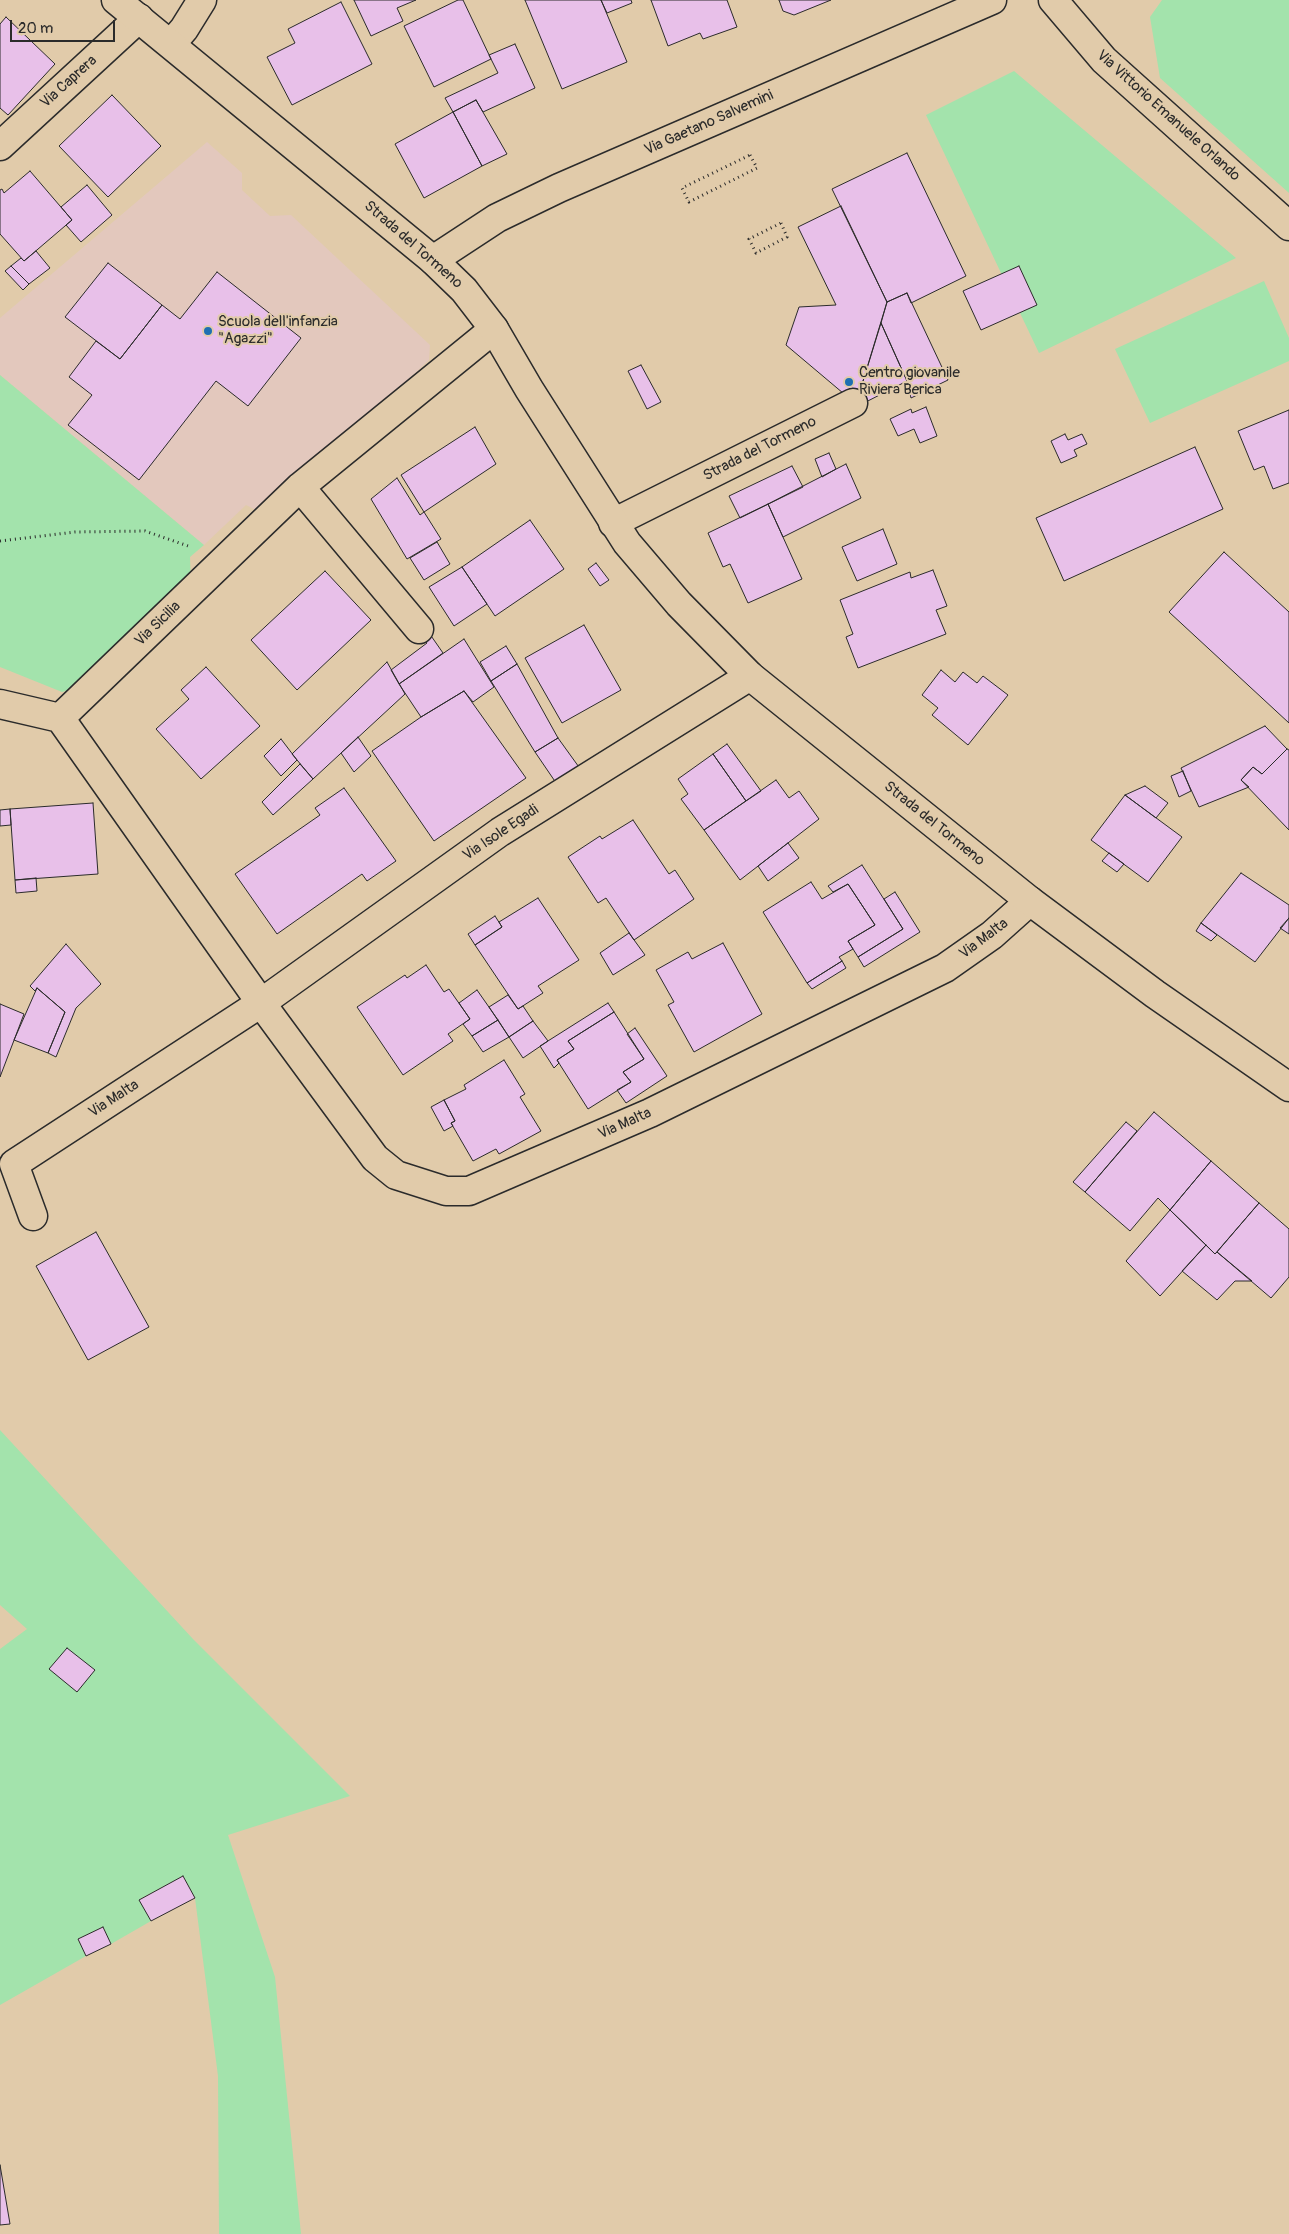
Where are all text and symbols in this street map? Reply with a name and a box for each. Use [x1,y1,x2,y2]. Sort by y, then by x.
scale bar [12,10,118,42]
text: 20 m [18,19,53,38]
street label: Via Vittorio Emanuele Orlando [1093,47,1243,185]
street label: Via Caprera [37,52,101,112]
street label: Via Gaetano Salvemini [642,86,776,160]
street label: Strada del Tormeno [360,197,466,293]
place label: Scuola dell'infanzia "Agazzi" [218,313,338,348]
marker: Scuola dell'infanzia "Agazzi" [202,325,214,337]
place label: Centro giovanile Riviera Berica [859,364,960,399]
marker: Centro giovanile Riviera Berica [843,376,855,388]
street label: Strada del Tormeno [700,413,820,485]
street label: Via Sicilia [131,598,185,650]
street label: Strada del Tormeno [880,778,988,870]
street label: Via Isole Egadi [460,801,542,865]
street label: Via Malta [956,915,1012,963]
street label: Via Malta [86,1076,142,1122]
street label: Via Malta [596,1104,654,1144]

